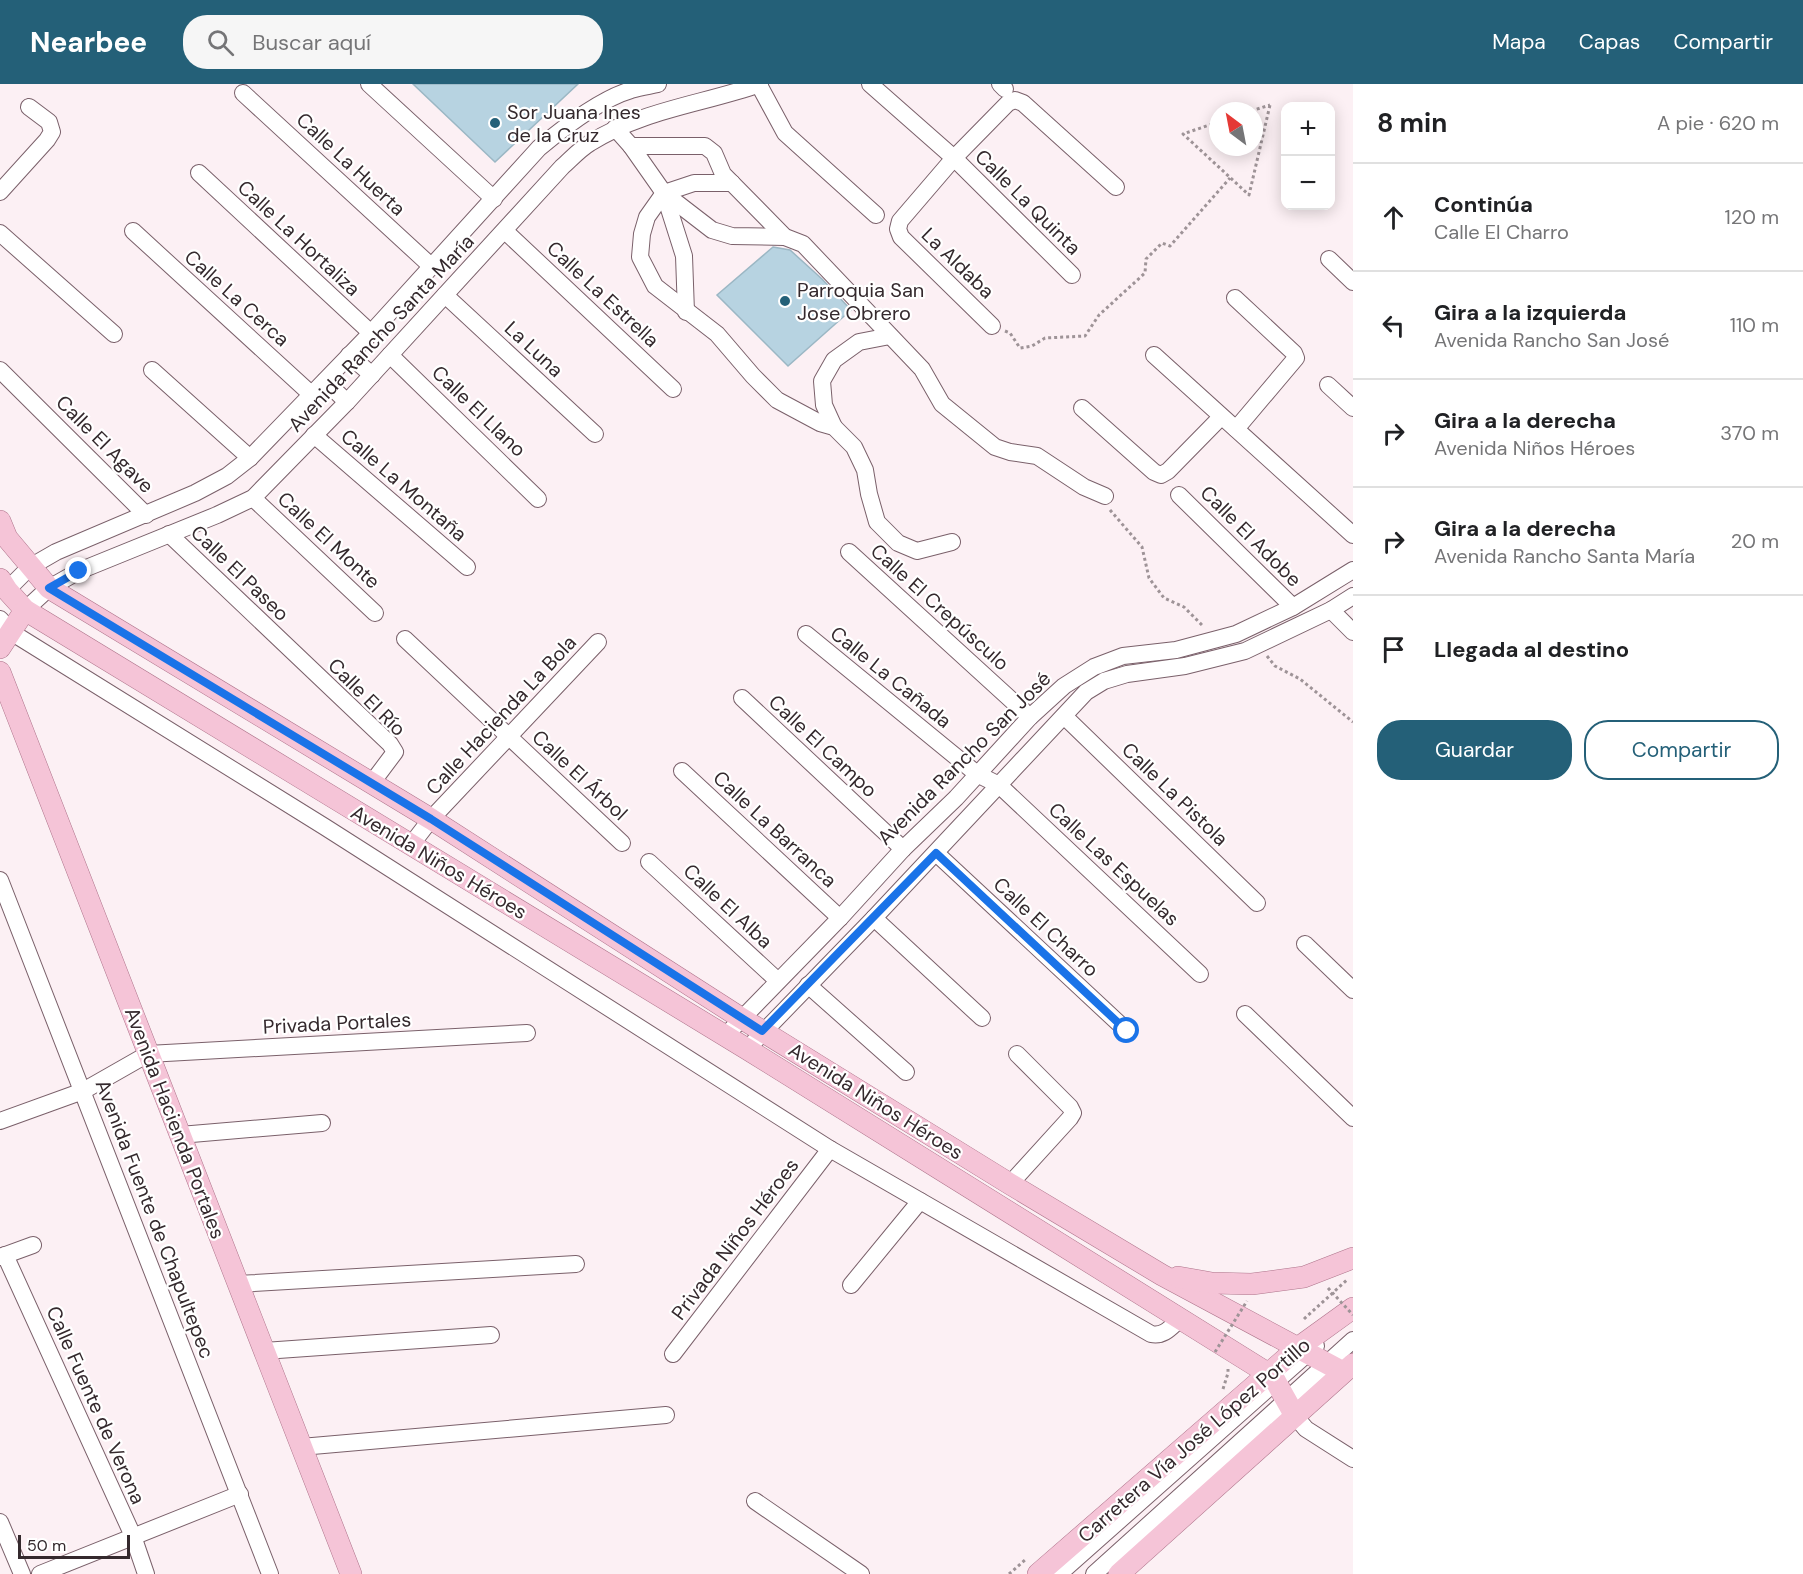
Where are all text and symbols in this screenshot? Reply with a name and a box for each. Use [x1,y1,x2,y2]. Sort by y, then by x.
search box [183,15,603,69]
text: Nearbee [30,24,147,61]
icon: search [204,26,237,59]
text: Buscar aquí [252,28,371,57]
text: Mapa [1492,28,1546,56]
text: Capas [1579,28,1640,56]
text: Compartir [1673,28,1773,56]
place label: Sor Juana Ines de la Cruz [507,99,641,148]
north arrow [1209,102,1263,156]
map controls [1281,102,1335,210]
button: + [1281,102,1335,156]
text: 8 min [1377,106,1447,140]
street label: Calle La Huerta [291,107,411,221]
text: A pie · 620 m [1657,110,1779,136]
marker: Sor Juana Ines de la Cruz [488,116,502,130]
street label: Calle La Quinta [969,143,1087,261]
button: − [1281,156,1335,210]
street label: Calle La Hortaliza [232,174,366,302]
text: Continúa [1434,190,1533,219]
icon: ahead [1377,201,1410,234]
text: 120 m [1725,204,1779,230]
text: Calle El Charro [1434,219,1569,245]
street label: La Aldaba [916,222,1000,304]
street label: Avenida Rancho Santa María [282,229,480,437]
street label: Calle La Estrella [541,235,665,353]
street label: Calle La Cerca [179,244,295,352]
place label: Parroquia San Jose Obrero [797,277,924,326]
marker: Parroquia San Jose Obrero [778,294,792,308]
text: Gira a la izquierda [1434,298,1626,327]
icon: left [1377,309,1410,342]
text: 110 m [1730,312,1779,338]
street label: La Luna [499,315,569,383]
text: Avenida Rancho San José [1434,327,1669,353]
street label: Calle El Llano [426,360,532,462]
street label: Calle El Agave [50,389,160,499]
text: Gira a la derecha [1434,406,1616,435]
icon: right [1377,417,1410,450]
text: 370 m [1720,420,1779,446]
street label: Calle La Montaña [336,423,472,547]
text: Avenida Niños Héroes [1434,435,1635,461]
street label: Calle El Adobe [1195,480,1307,592]
street label: Calle El Monte [272,486,386,594]
text: Gira a la derecha [1434,514,1616,543]
street label: Calle El Paseo [185,519,295,627]
icon: right [1377,525,1410,558]
text: 20 m [1731,528,1779,554]
street label: Calle El Crepúsculo [865,538,1015,676]
text: Avenida Rancho Santa María [1434,543,1695,569]
route end [65,557,91,583]
street label: Calle La Cañada [825,620,957,734]
street label: Calle Hacienda La Bola [420,630,582,800]
icon: arrive [1377,633,1410,666]
text: Llegada al destino [1434,635,1629,664]
street label: Calle El Río [322,652,412,742]
street label: Avenida Rancho San José [872,666,1056,850]
street label: Calle El Campo [763,689,883,803]
button: Guardar [1377,720,1572,780]
button: Compartir [1584,720,1779,780]
street label: Calle El Árbol [527,724,633,826]
street label: Calle La Pistola [1116,737,1234,851]
street label: Calle La Barranca [708,765,842,893]
street label: Calle Las Espuelas [1043,797,1185,931]
street label: Avenida Niños Héroes [346,799,532,925]
street label: Calle El Alba [678,858,778,954]
street label: Calle El Charro [988,871,1104,983]
street label: Avenida Hacienda Portales [119,1004,231,1242]
street label: Privada Portales [262,1006,412,1040]
route start [1113,1017,1139,1043]
street label: Avenida Niños Héroes [784,1037,968,1165]
street label: Avenida Fuente de Chapultepec [90,1076,220,1362]
street label: Privada Niños Héroes [666,1153,804,1325]
street label: Calle Fuente de Verona [41,1302,151,1508]
street label: Carretera Vía José López Portillo [1072,1332,1316,1548]
scale bar [18,1532,130,1560]
text: 50 m [27,1535,66,1556]

